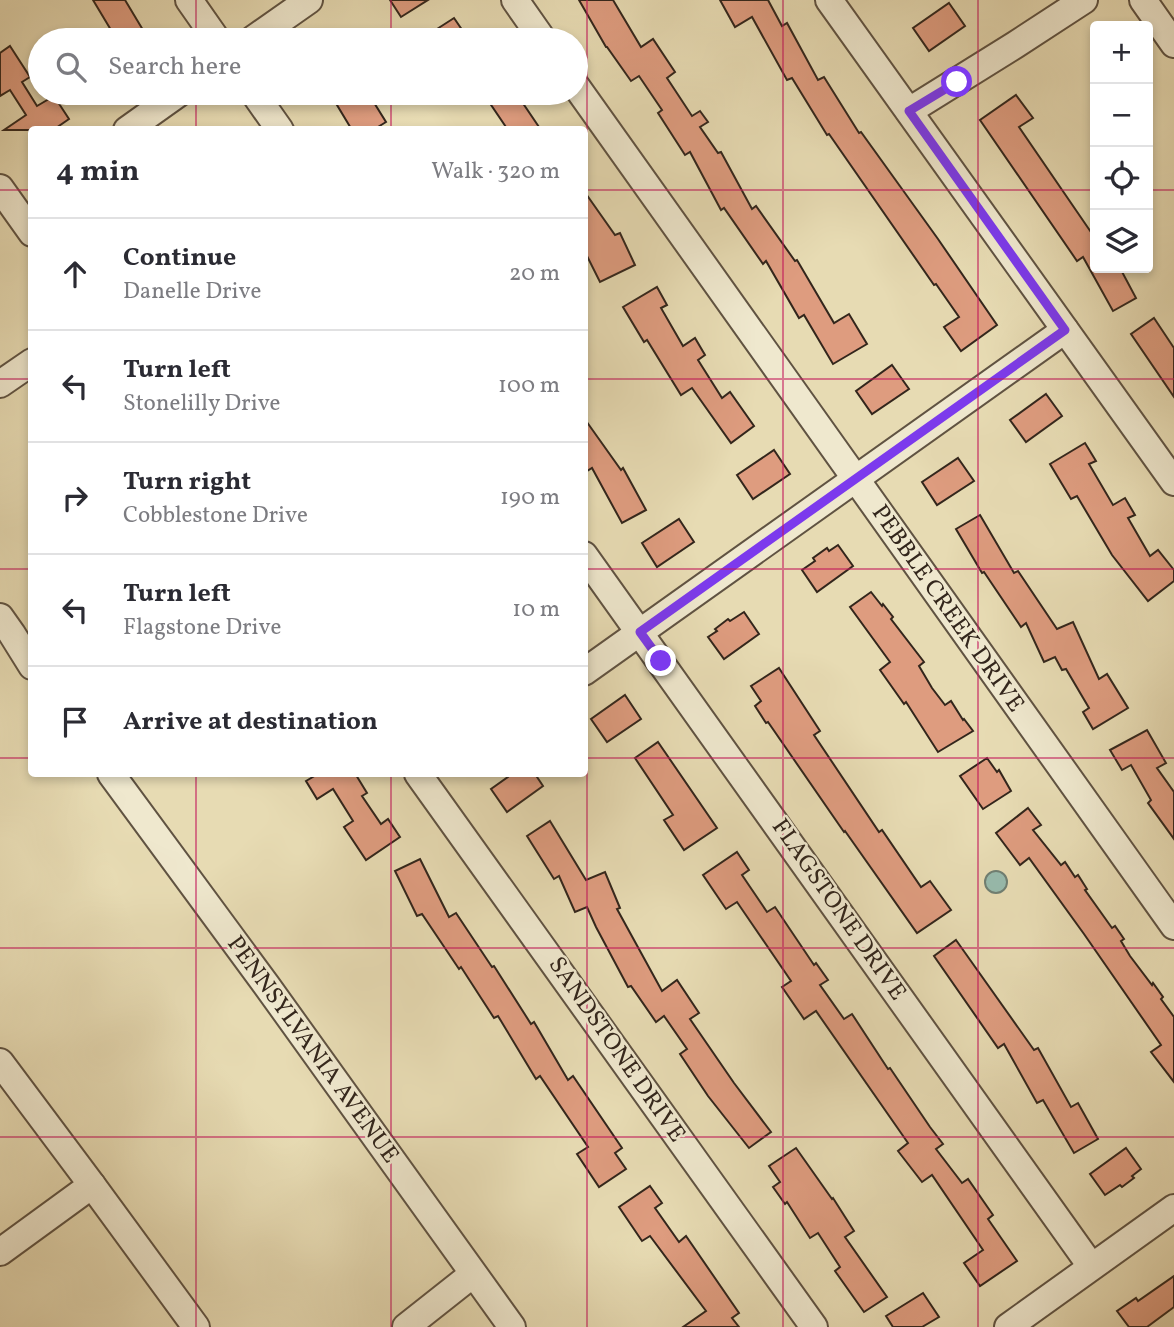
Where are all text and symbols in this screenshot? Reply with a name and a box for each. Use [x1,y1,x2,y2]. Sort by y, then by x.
map controls [1090,21,1153,273]
button: + [1090,21,1153,84]
search box [28,28,588,105]
icon: search [52,48,90,86]
text: Search here [108,49,241,85]
route start [941,66,972,97]
button: − [1090,84,1153,147]
button: locate [1090,147,1153,210]
text: 4 min [56,151,140,193]
text: Walk · 320 m [431,156,560,188]
button: layers [1090,210,1153,273]
text: Continue [123,240,236,276]
icon: ahead [56,255,94,293]
text: 20 m [509,258,560,290]
text: Danelle Drive [123,276,261,308]
text: Turn left [123,352,231,388]
icon: left [56,367,94,405]
text: 100 m [498,370,560,402]
text: Stonelilly Drive [123,388,280,420]
text: Turn right [123,464,251,500]
icon: right [56,479,94,517]
text: 190 m [500,482,560,514]
street label: PEBBLE CREEK DRIVE [862,498,1032,720]
text: Cobblestone Drive [123,500,308,532]
text: Turn left [123,576,231,612]
icon: left [56,591,94,629]
text: 10 m [512,594,560,626]
text: Flagstone Drive [123,612,281,644]
route end [645,645,676,676]
icon: arrive [56,703,94,741]
text: Arrive at destination [123,704,378,740]
street label: FLAGSTONE DRIVE [762,812,914,1008]
street label: PENNSYLVANIA AVENUE [218,929,406,1171]
street label: SANDSTONE DRIVE [539,950,693,1150]

